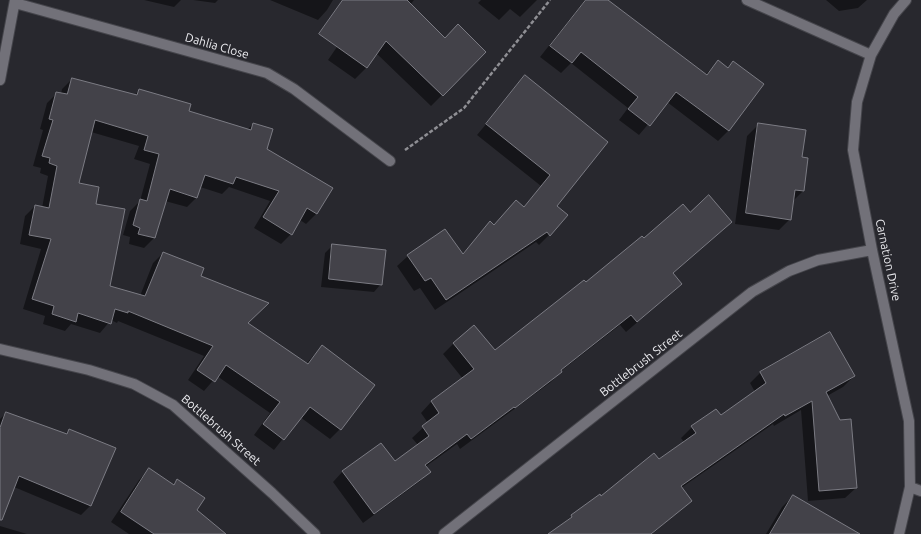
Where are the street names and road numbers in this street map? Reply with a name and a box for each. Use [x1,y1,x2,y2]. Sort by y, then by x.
street label: Dahlia Close [183,30,251,62]
street label: Carnation Drive [872,218,904,302]
street label: Bottlebrush Street [597,326,685,400]
street label: Bottlebrush Street [178,392,264,468]

